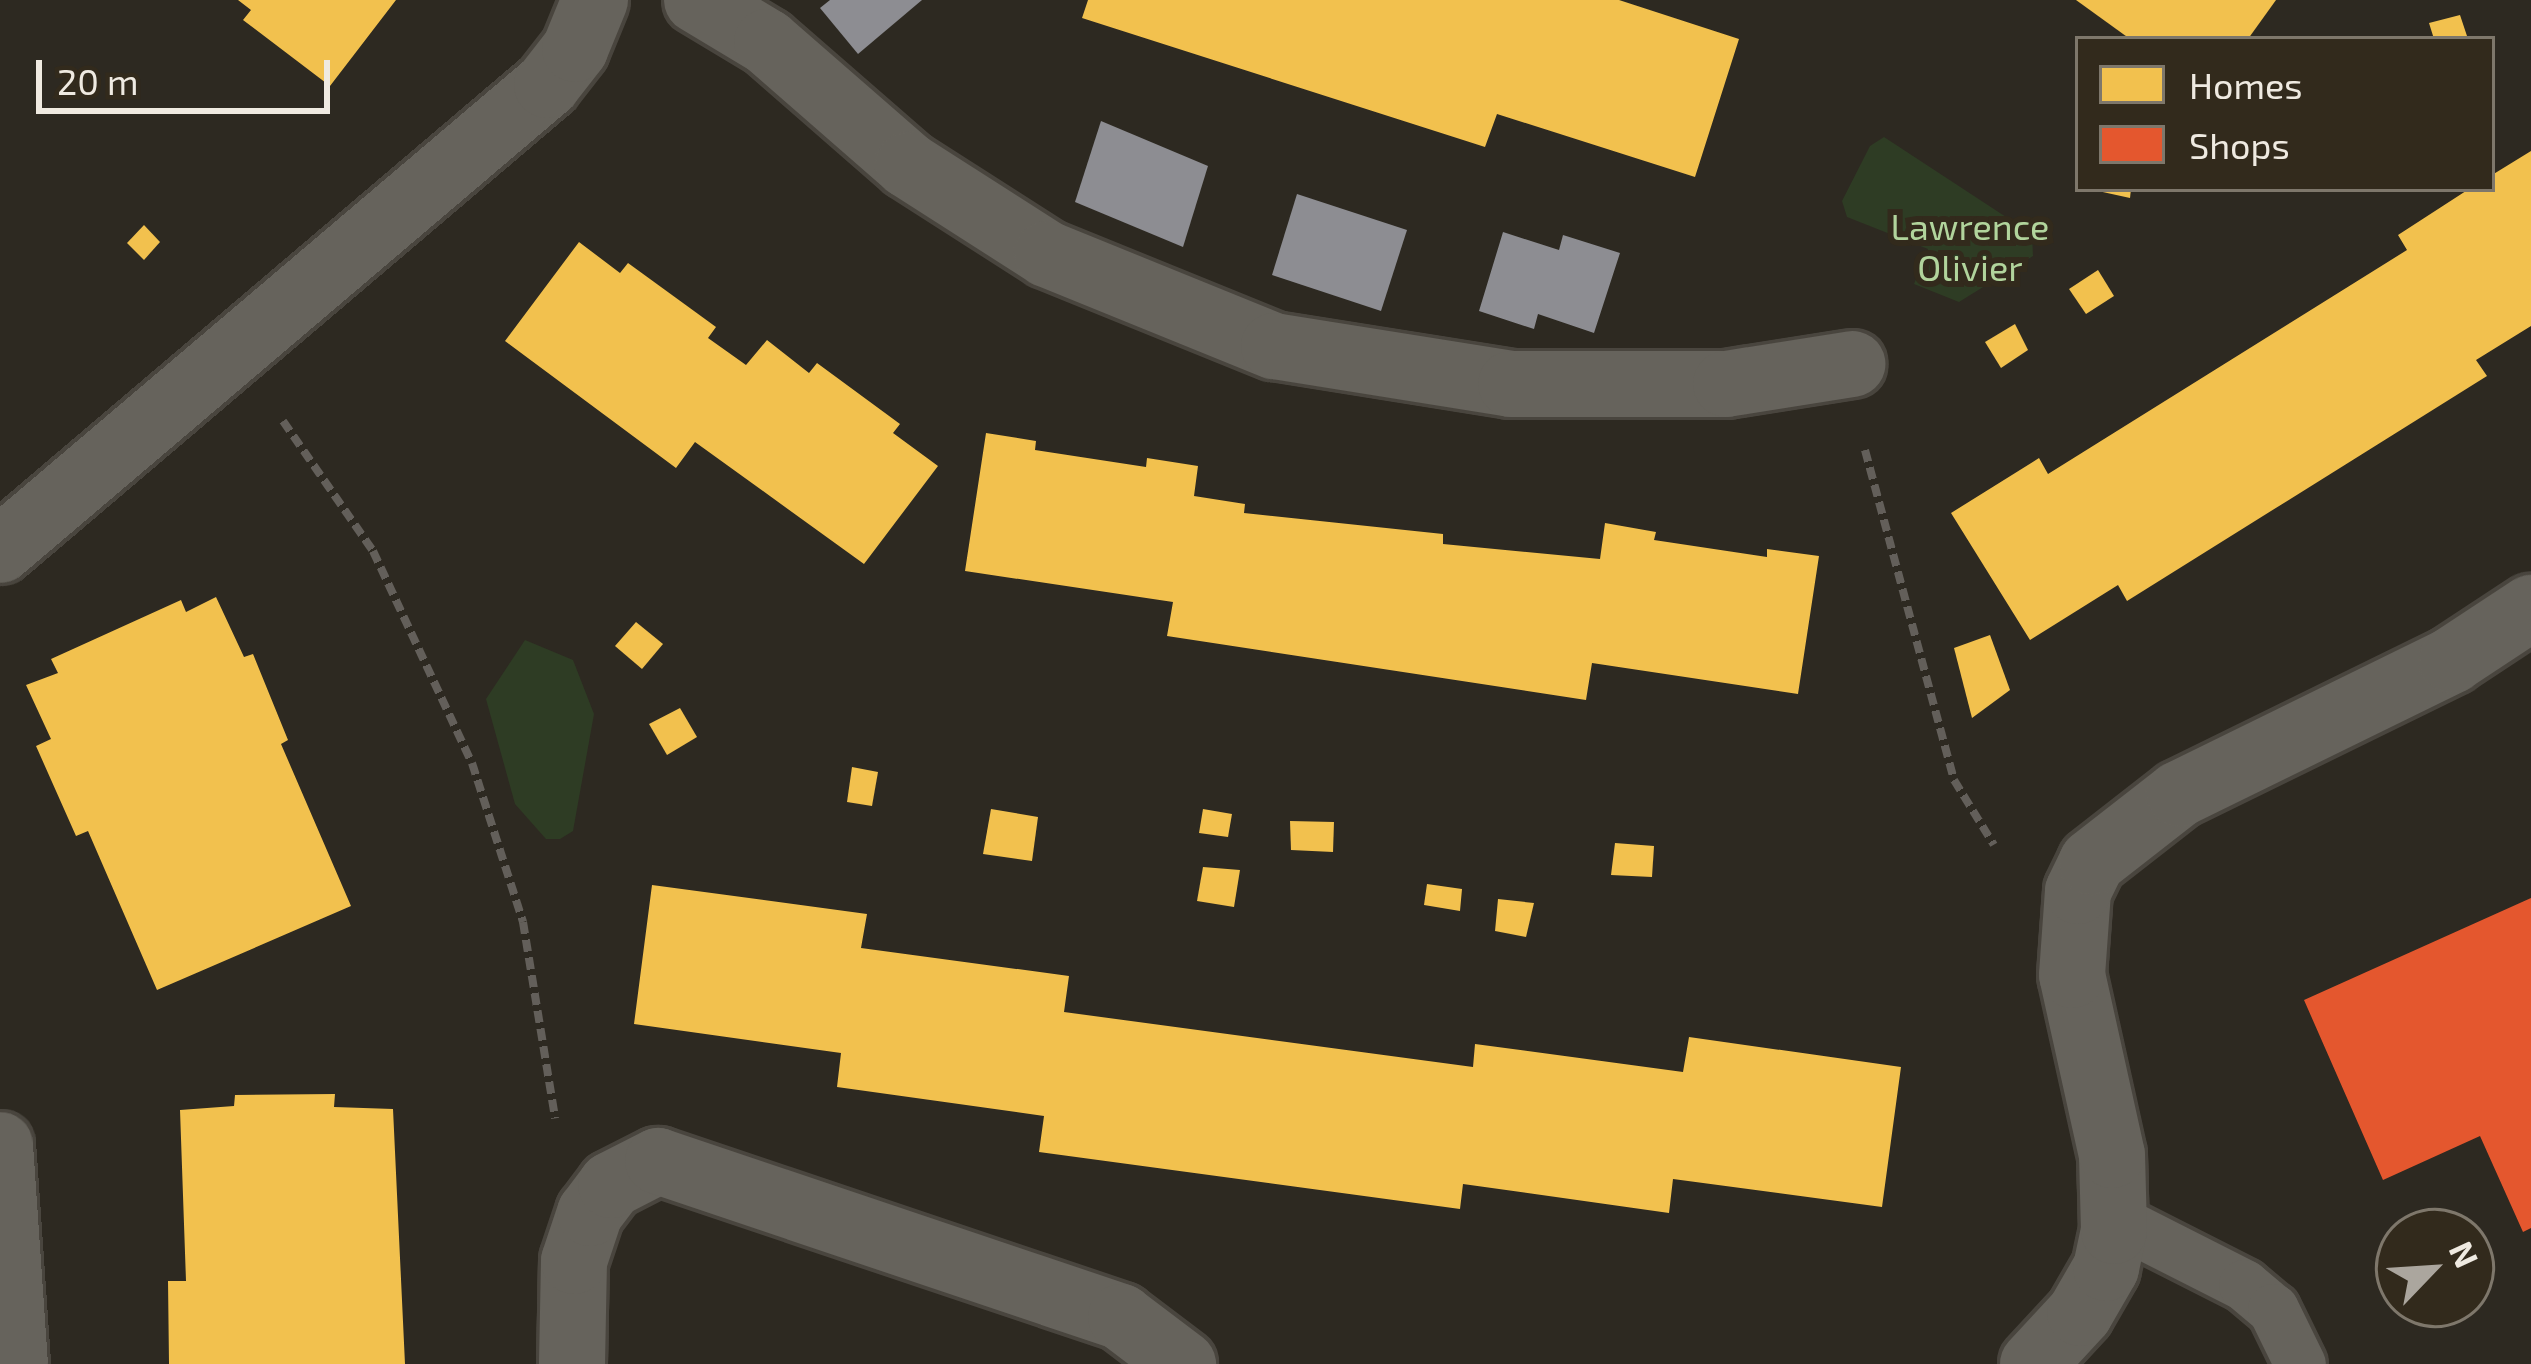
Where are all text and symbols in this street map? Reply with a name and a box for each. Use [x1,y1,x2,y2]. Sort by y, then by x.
scale bar [42,36,336,110]
legend [2075,36,2495,192]
text: 20 m [57,59,139,102]
text: Homes [2189,63,2303,106]
text: Shops [2189,123,2290,166]
park label: Lawrence Olivier [1891,203,2049,288]
north arrow [2375,1208,2495,1328]
text: N [2442,1235,2488,1273]

